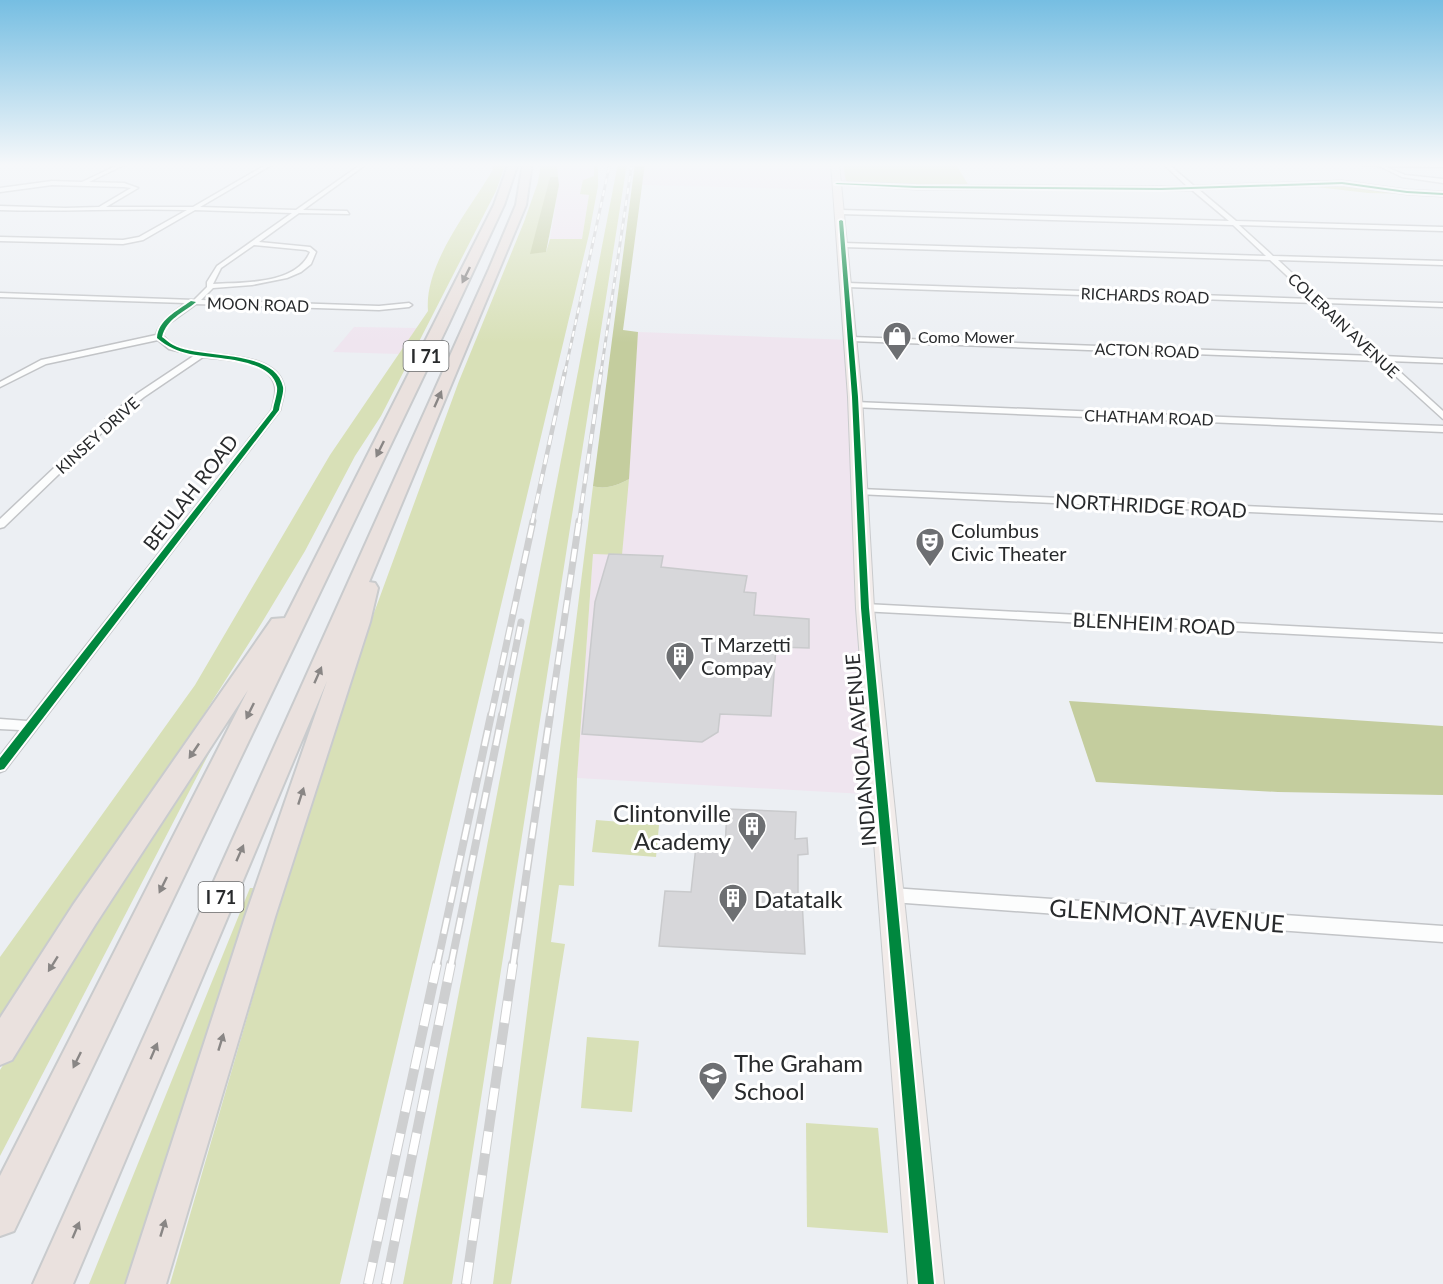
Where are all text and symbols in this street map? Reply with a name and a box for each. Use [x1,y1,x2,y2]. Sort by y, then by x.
one-way arrow [462,266,471,283]
street label: COLERAIN AVENUE [1284,269,1404,381]
street label: RICHARDS ROAD [1080,283,1210,307]
street label: MOON ROAD [207,293,309,315]
shop icon: Como Mower [881,320,913,362]
place label: Como Mower [918,327,1014,346]
street label: ACTON ROAD [1094,339,1200,361]
road number: I 71 [404,341,448,371]
one-way arrow [433,390,443,408]
street label: KINSEY DRIVE [51,393,143,477]
street label: CHATHAM ROAD [1084,405,1214,429]
street label: BEULAH ROAD [137,429,243,555]
one-way arrow [375,441,385,458]
street label: NORTHRIDGE ROAD [1055,488,1247,522]
place label: Columbus Civic Theater [951,518,1067,565]
theatre icon: Columbus Civic Theater [914,526,946,568]
street label: BLENHEIM ROAD [1072,607,1236,639]
place label: T Marzetti Compay [701,632,791,679]
building icon: T Marzetti Compay [664,640,696,682]
street label: INDIANOLA AVENUE [840,653,880,847]
one-way arrow [313,665,323,683]
one-way arrow [245,702,254,719]
one-way arrow [188,742,199,759]
one-way arrow [296,787,306,805]
place label: Clintonville Academy [613,798,732,855]
building icon: Clintonville Academy [736,810,768,852]
one-way arrow [235,844,245,862]
one-way arrow [159,877,168,894]
road number: I 71 [198,882,244,912]
building icon: Datatalk [717,882,749,924]
place label: Datatalk [754,884,843,913]
street label: GLENMONT AVENUE [1048,892,1286,938]
one-way arrow [47,956,59,972]
one-way arrow [217,1033,227,1051]
one-way arrow [149,1042,159,1060]
place label: The Graham School [734,1048,863,1105]
one-way arrow [72,1052,82,1069]
school or university icon: The Graham School [697,1060,729,1102]
one-way arrow [159,1219,168,1237]
one-way arrow [71,1221,81,1239]

